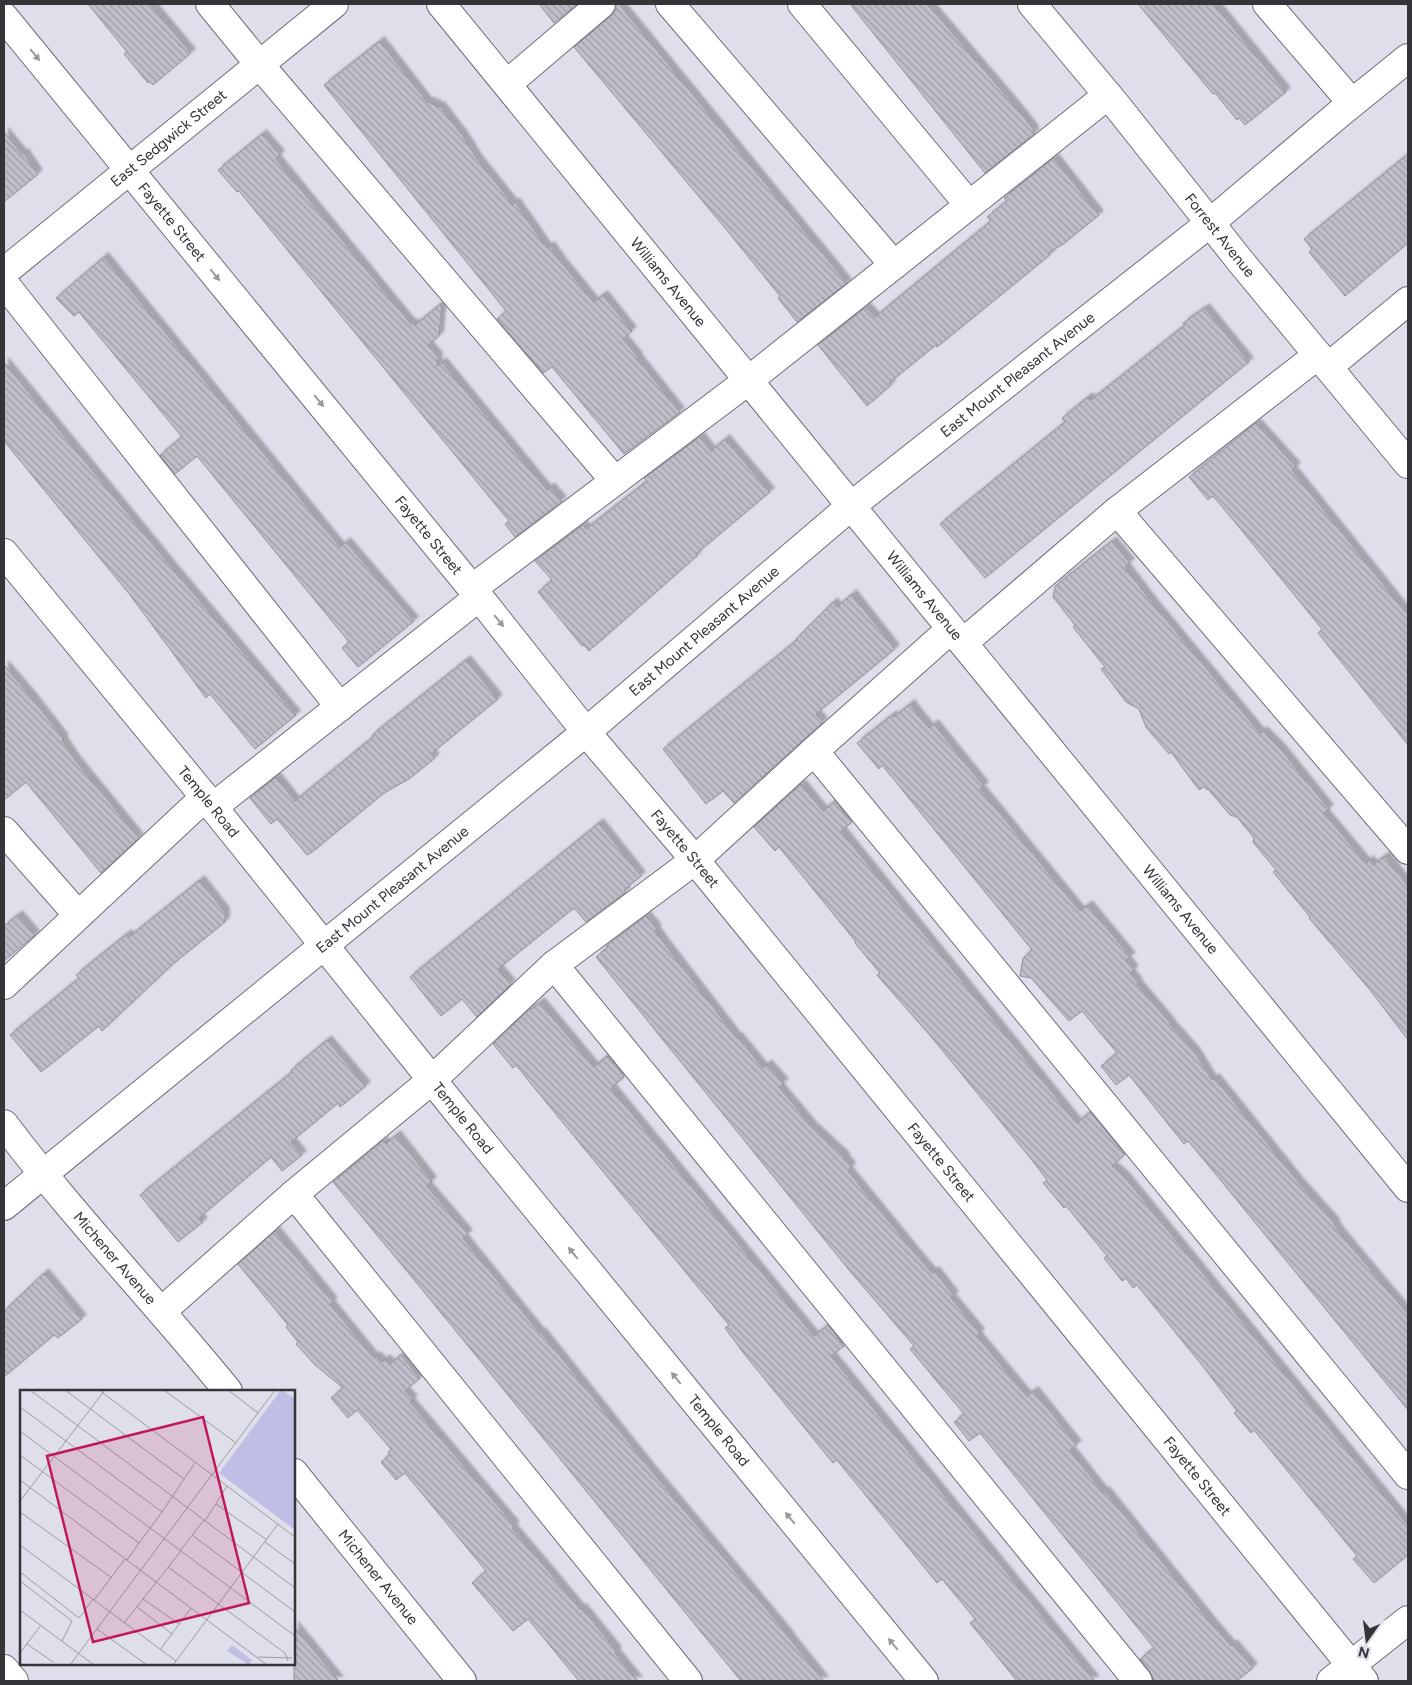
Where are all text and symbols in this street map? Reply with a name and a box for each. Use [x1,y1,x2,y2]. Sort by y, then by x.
one-way arrow [29,48,40,61]
street label: East Sedgwick Street [107,86,231,191]
street label: Fayette Street [134,179,210,265]
street label: Forrest Avenue [1181,190,1259,281]
street label: Williams Avenue [626,234,710,330]
one-way arrow [210,269,221,282]
street label: East Mount Pleasant Avenue [937,308,1098,441]
one-way arrow [313,394,324,407]
street label: Fayette Street [391,492,466,579]
street label: Williams Avenue [883,547,966,644]
street label: East Mount Pleasant Avenue [626,562,783,700]
one-way arrow [494,615,505,628]
street label: Temple Road [174,762,243,841]
street label: Fayette Street [647,806,723,892]
street label: East Mount Pleasant Avenue [313,822,472,957]
street label: Williams Avenue [1139,861,1222,958]
street label: Temple Road [429,1079,497,1158]
street label: Fayette Street [904,1119,979,1206]
street label: Michener Avenue [70,1208,160,1308]
one-way arrow [568,1246,579,1259]
one-way arrow [671,1372,682,1385]
inset map [20,1390,295,1665]
street label: Temple Road [684,1391,753,1470]
street label: Fayette Street [1160,1433,1235,1520]
one-way arrow [785,1511,796,1524]
street label: Michener Avenue [334,1526,422,1628]
north arrow [1342,1615,1392,1665]
one-way arrow [887,1637,898,1650]
text: N [1357,1643,1371,1662]

